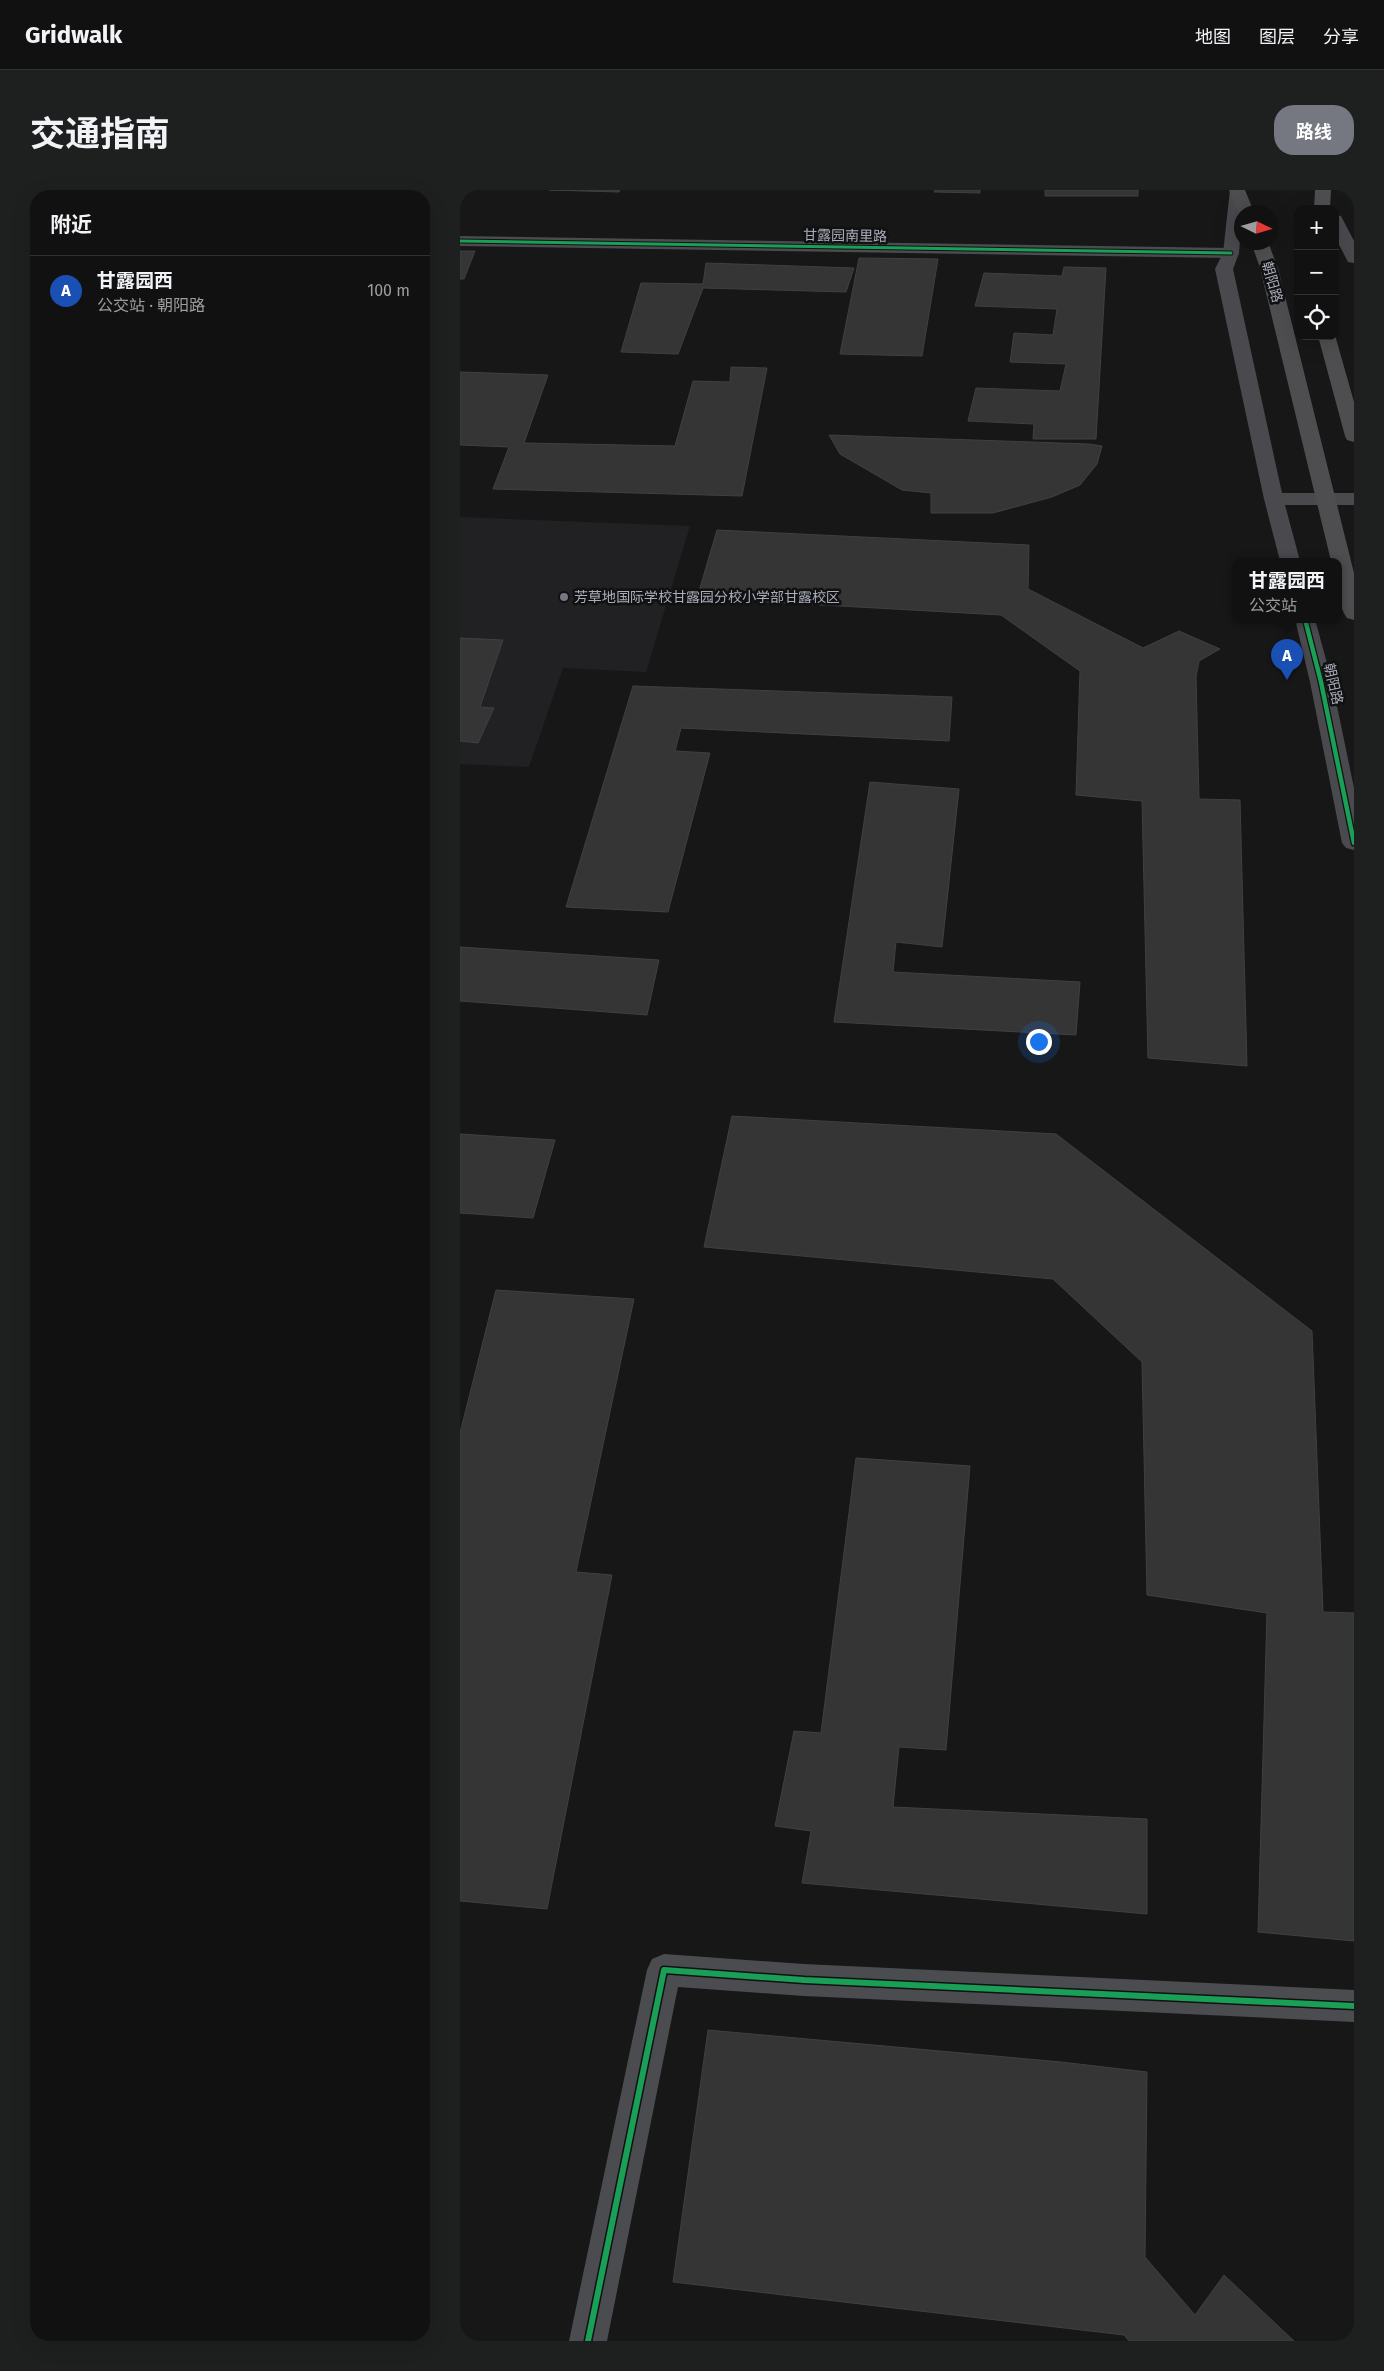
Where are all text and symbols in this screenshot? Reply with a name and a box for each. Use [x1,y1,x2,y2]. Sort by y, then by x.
text: Gridwalk [25,21,122,49]
text: 地图 [1195,26,1231,48]
text: 图层 [1259,26,1295,48]
text: 分享 [1323,26,1359,48]
button: 路线 [1274,105,1354,155]
text: 交通指南 [30,113,170,155]
north arrow [1234,205,1279,250]
map controls [1294,205,1339,340]
button: + [1294,205,1339,250]
text: 附近 [50,212,92,238]
street label: 甘露园南里路 [803,227,887,245]
button: − [1294,250,1339,295]
street label: 朝阳路 [1258,259,1286,305]
text: 甘露园西 [97,269,173,292]
text: A [61,281,71,300]
text: 100 m [367,281,410,300]
button: locate [1294,295,1339,340]
text: 公交站 · 朝阳路 [97,296,205,315]
popup [1232,558,1342,623]
text: 甘露园西 [1249,569,1325,592]
place label: 芳草地国际学校甘露园分校小学部甘露校区 [574,589,840,606]
marker: 芳草地国际学校甘露园分校小学部甘露校区 [558,591,570,603]
text: 公交站 [1249,596,1297,615]
pin: A [1271,639,1303,680]
street label: 朝阳路 [1320,662,1346,706]
your location [1026,1029,1052,1055]

